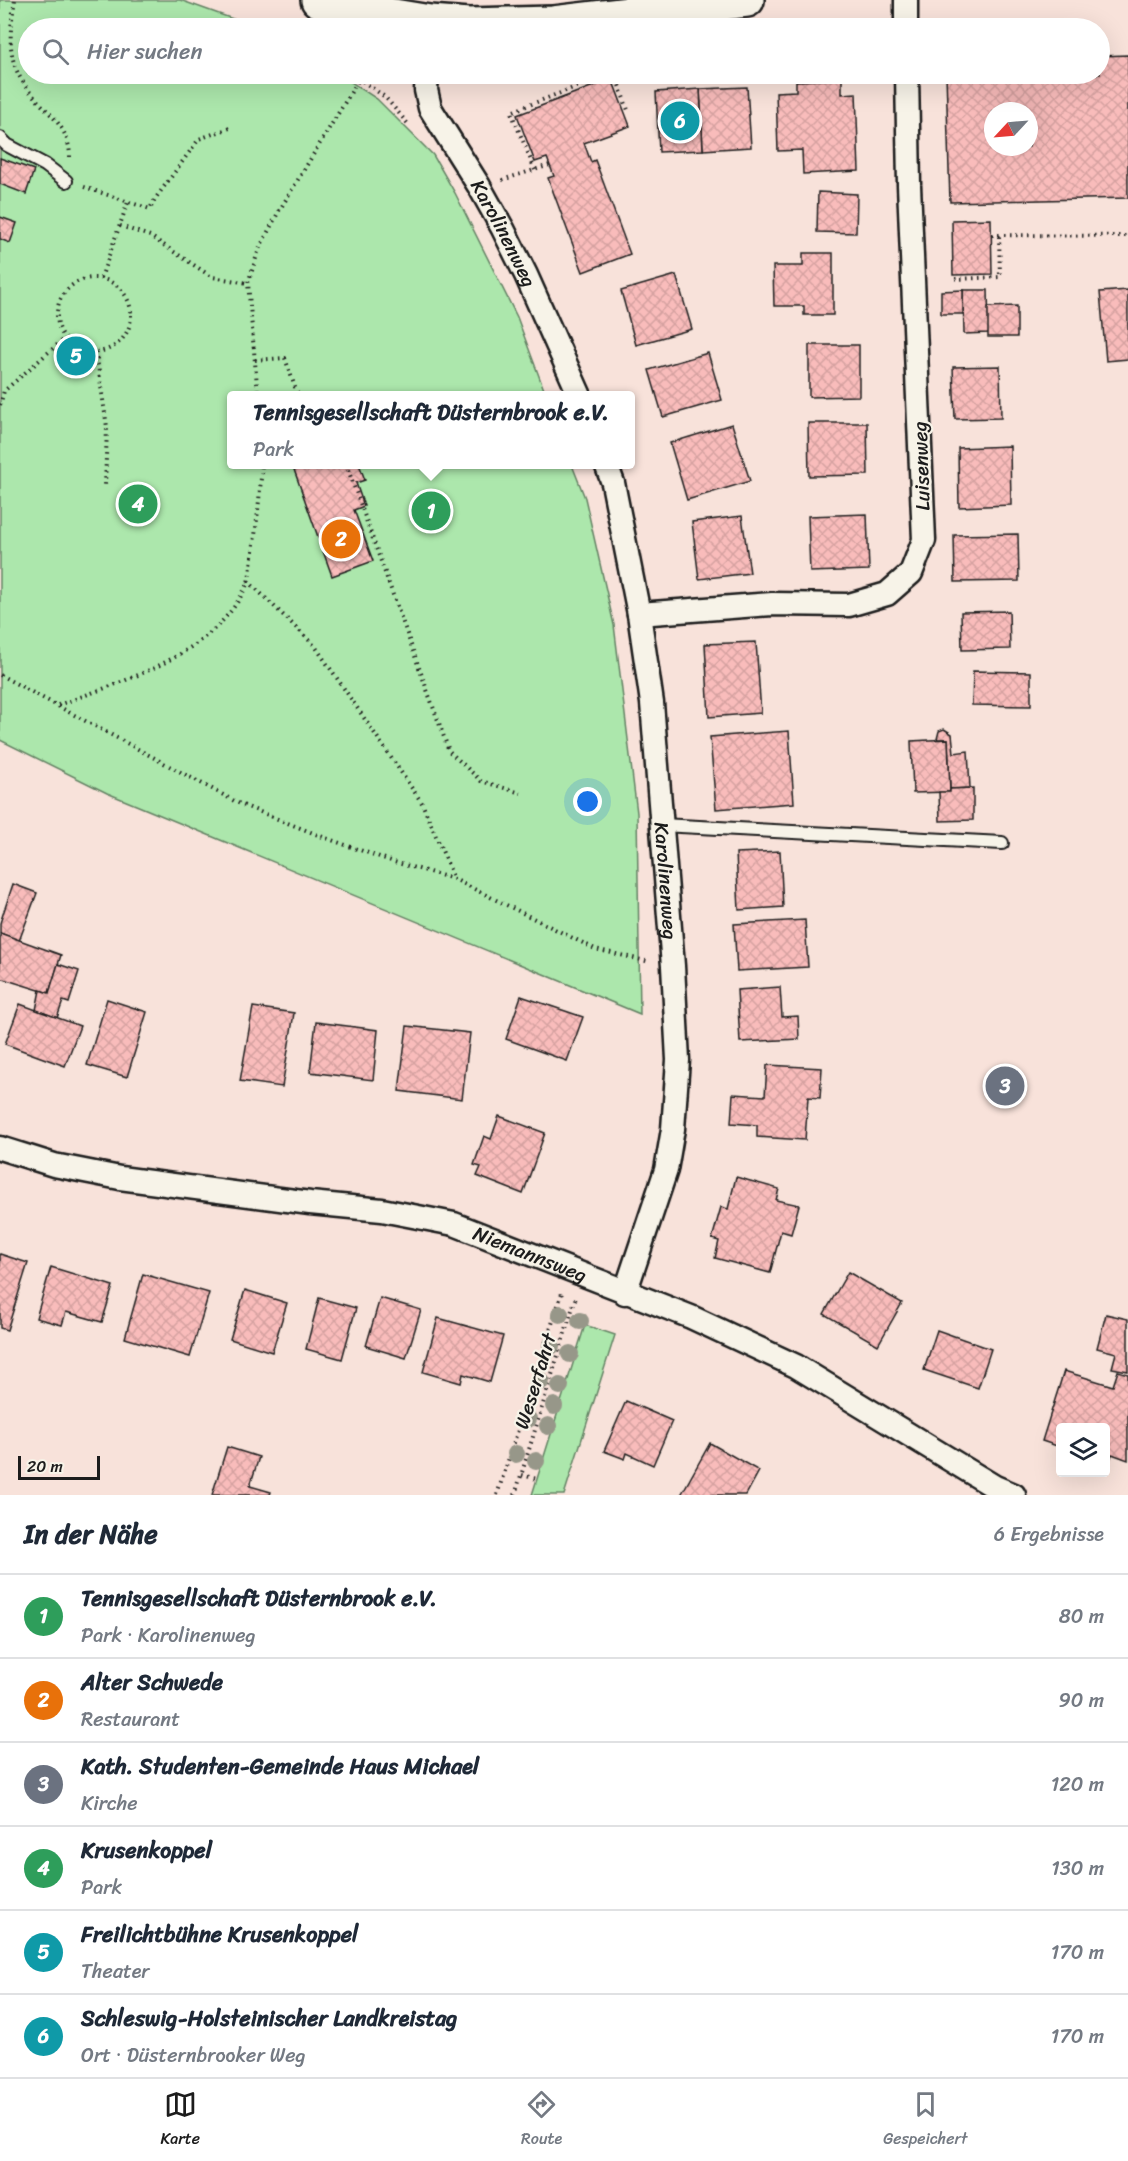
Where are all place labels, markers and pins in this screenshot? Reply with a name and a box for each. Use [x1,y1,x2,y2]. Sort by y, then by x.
pin: 6 [660,98,700,144]
pin: 5 [56,334,96,378]
pin: 4 [118,482,158,526]
pin: 1 [412,488,450,534]
pin: 2 [322,516,360,562]
pin: 3 [986,1064,1024,1108]

